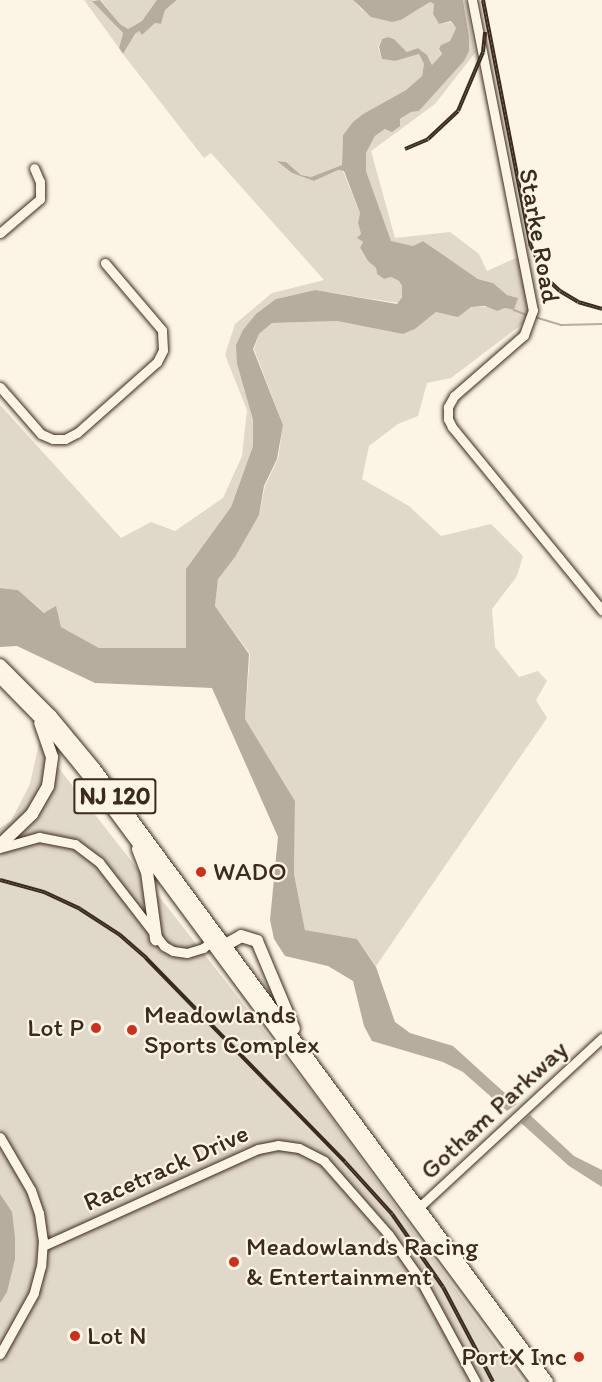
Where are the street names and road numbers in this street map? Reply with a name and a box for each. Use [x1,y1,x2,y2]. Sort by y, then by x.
street label: Starke Road [512,167,566,305]
road number: NJ 120 [73,775,157,817]
street label: Gotham Parkway [414,1034,574,1186]
street label: Racetrack Drive [79,1118,253,1218]

